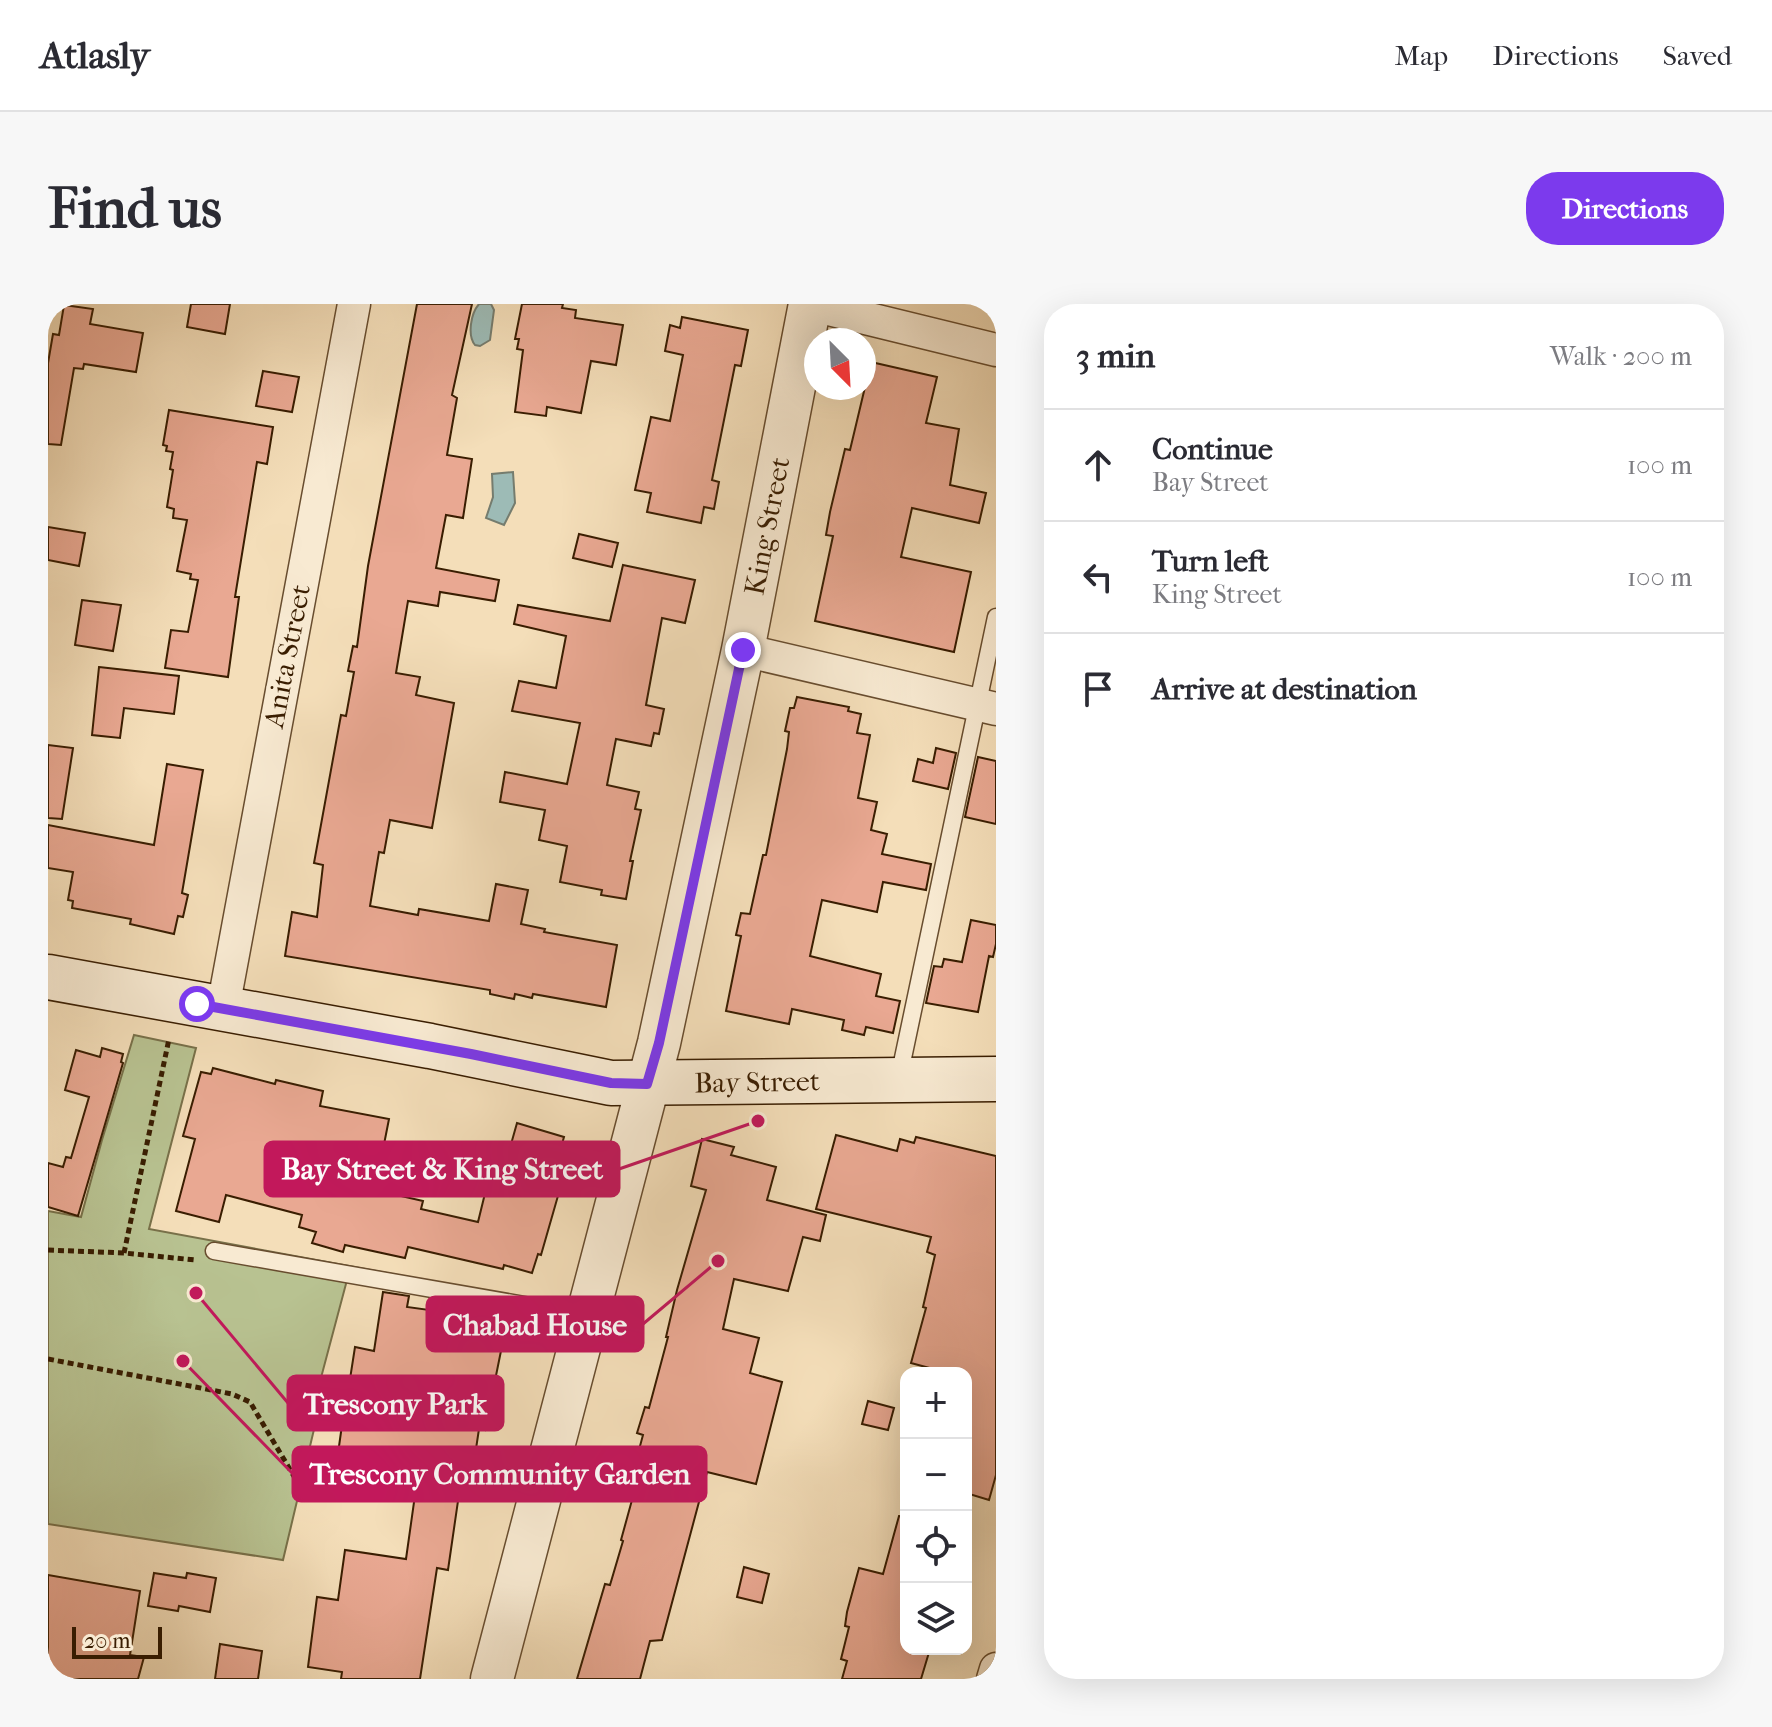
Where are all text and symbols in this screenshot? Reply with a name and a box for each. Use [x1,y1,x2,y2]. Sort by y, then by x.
text: Atlasly [40,33,150,78]
text: Map [1395,39,1448,72]
text: Directions [1492,39,1619,72]
text: Saved [1663,39,1732,72]
button: Directions [1526,172,1724,245]
text: Find us [48,176,222,241]
north arrow [804,328,876,400]
text: 3 min [1076,336,1155,376]
text: Walk · 200 m [1550,341,1692,372]
text: Continue [1152,432,1273,467]
icon: ahead [1076,443,1120,487]
text: 100 m [1627,450,1692,481]
street label: King Street [737,454,797,598]
text: Bay Street [1152,467,1269,498]
text: Turn left [1152,544,1269,579]
icon: left [1076,555,1120,599]
text: 100 m [1627,562,1692,593]
text: King Street [1152,579,1282,610]
street label: Anita Street [257,582,317,731]
route end [725,632,761,668]
icon: arrive [1076,667,1120,711]
text: Arrive at destination [1152,672,1417,707]
route start [179,986,215,1022]
street label: Bay Street [694,1064,820,1100]
callout: Bay Street & King Street [265,1142,619,1196]
text: Bay Street & King Street [281,1152,603,1187]
callout: Chabad House [427,1297,643,1351]
text: Chabad House [443,1308,627,1343]
map controls [900,1367,972,1655]
button: + [900,1367,972,1439]
callout: Trescony Park [288,1376,503,1430]
text: Trescony Park [302,1387,488,1422]
button: − [900,1439,972,1511]
callout: Trescony Community Garden [293,1447,706,1501]
text: Trescony Community Garden [309,1457,691,1492]
button: locate [900,1511,972,1583]
button: layers [900,1583,972,1655]
scale bar [72,1623,162,1659]
text: 20 m [84,1628,130,1654]

